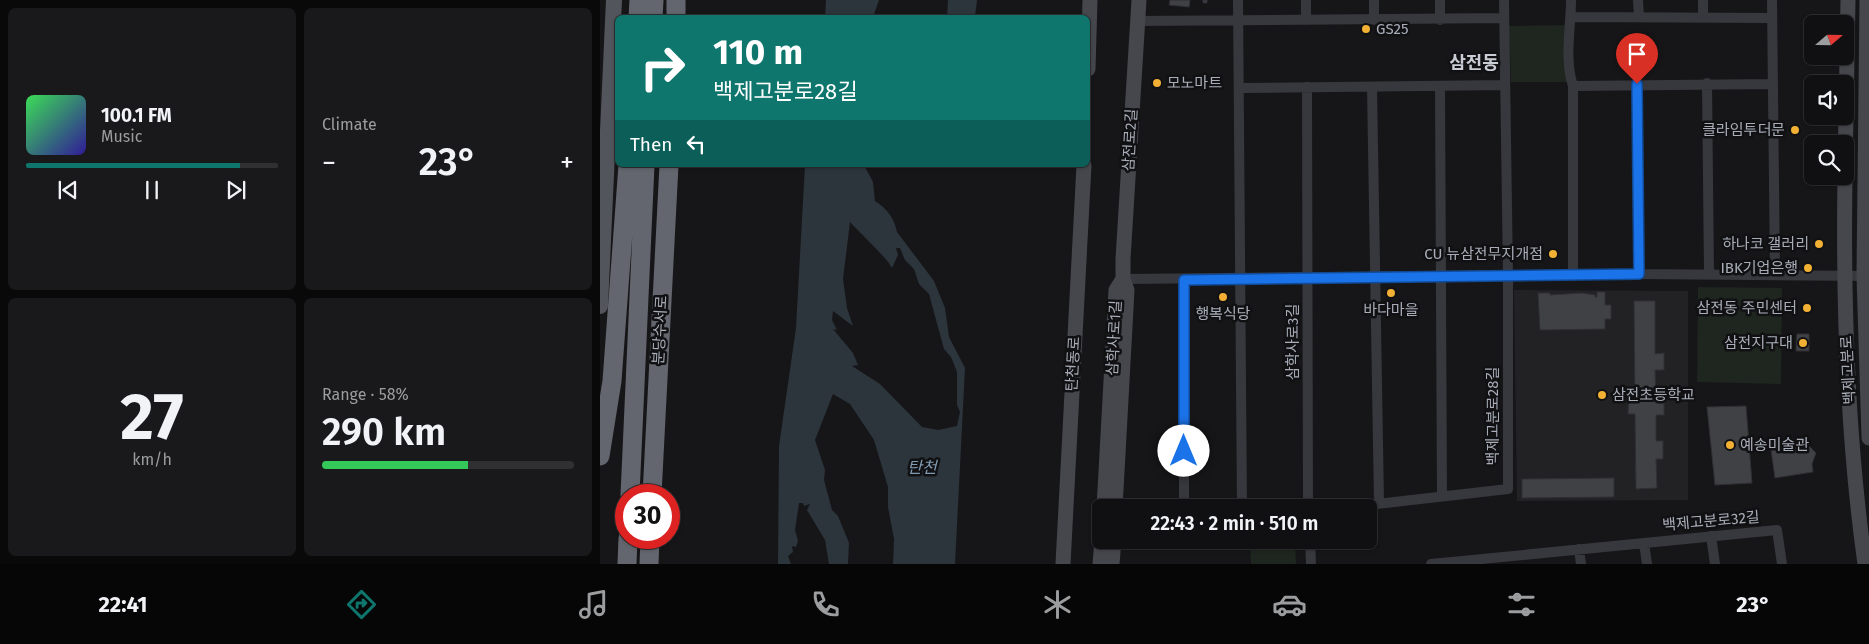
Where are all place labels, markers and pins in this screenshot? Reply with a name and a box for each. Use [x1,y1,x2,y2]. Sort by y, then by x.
place label: GS25 [1376,20,1408,38]
marker: GS25 [1360,23,1372,35]
pin [1616,33,1658,84]
place label: 모노마트 [1167,74,1222,92]
marker: 모노마트 [1151,77,1163,89]
place label: 클라임투더문 [1702,121,1785,139]
marker: 클라임투더문 [1789,124,1801,136]
place label: 하나코 갤러리 [1722,235,1809,253]
marker: 하나코 갤러리 [1813,238,1825,250]
place label: CU 뉴삼전무지개점 [1424,245,1543,263]
marker: CU 뉴삼전무지개점 [1547,248,1559,260]
place label: IBK기업은행 [1720,259,1798,277]
marker: IBK기업은행 [1802,262,1814,274]
marker: 바다마을 [1385,287,1397,299]
marker: 행복식당 [1217,291,1229,303]
place label: 삼전동 주민센터 [1696,299,1797,317]
place label: 바다마을 [1363,301,1419,319]
marker: 삼전동 주민센터 [1801,302,1813,314]
place label: 행복식당 [1195,305,1251,323]
place label: 삼전지구대 [1724,334,1793,352]
marker: 삼전지구대 [1797,337,1809,349]
place label: 삼전초등학교 [1612,386,1695,404]
marker: 삼전초등학교 [1596,389,1608,401]
place label: 예송미술관 [1740,436,1809,454]
marker: 예송미술관 [1724,439,1736,451]

